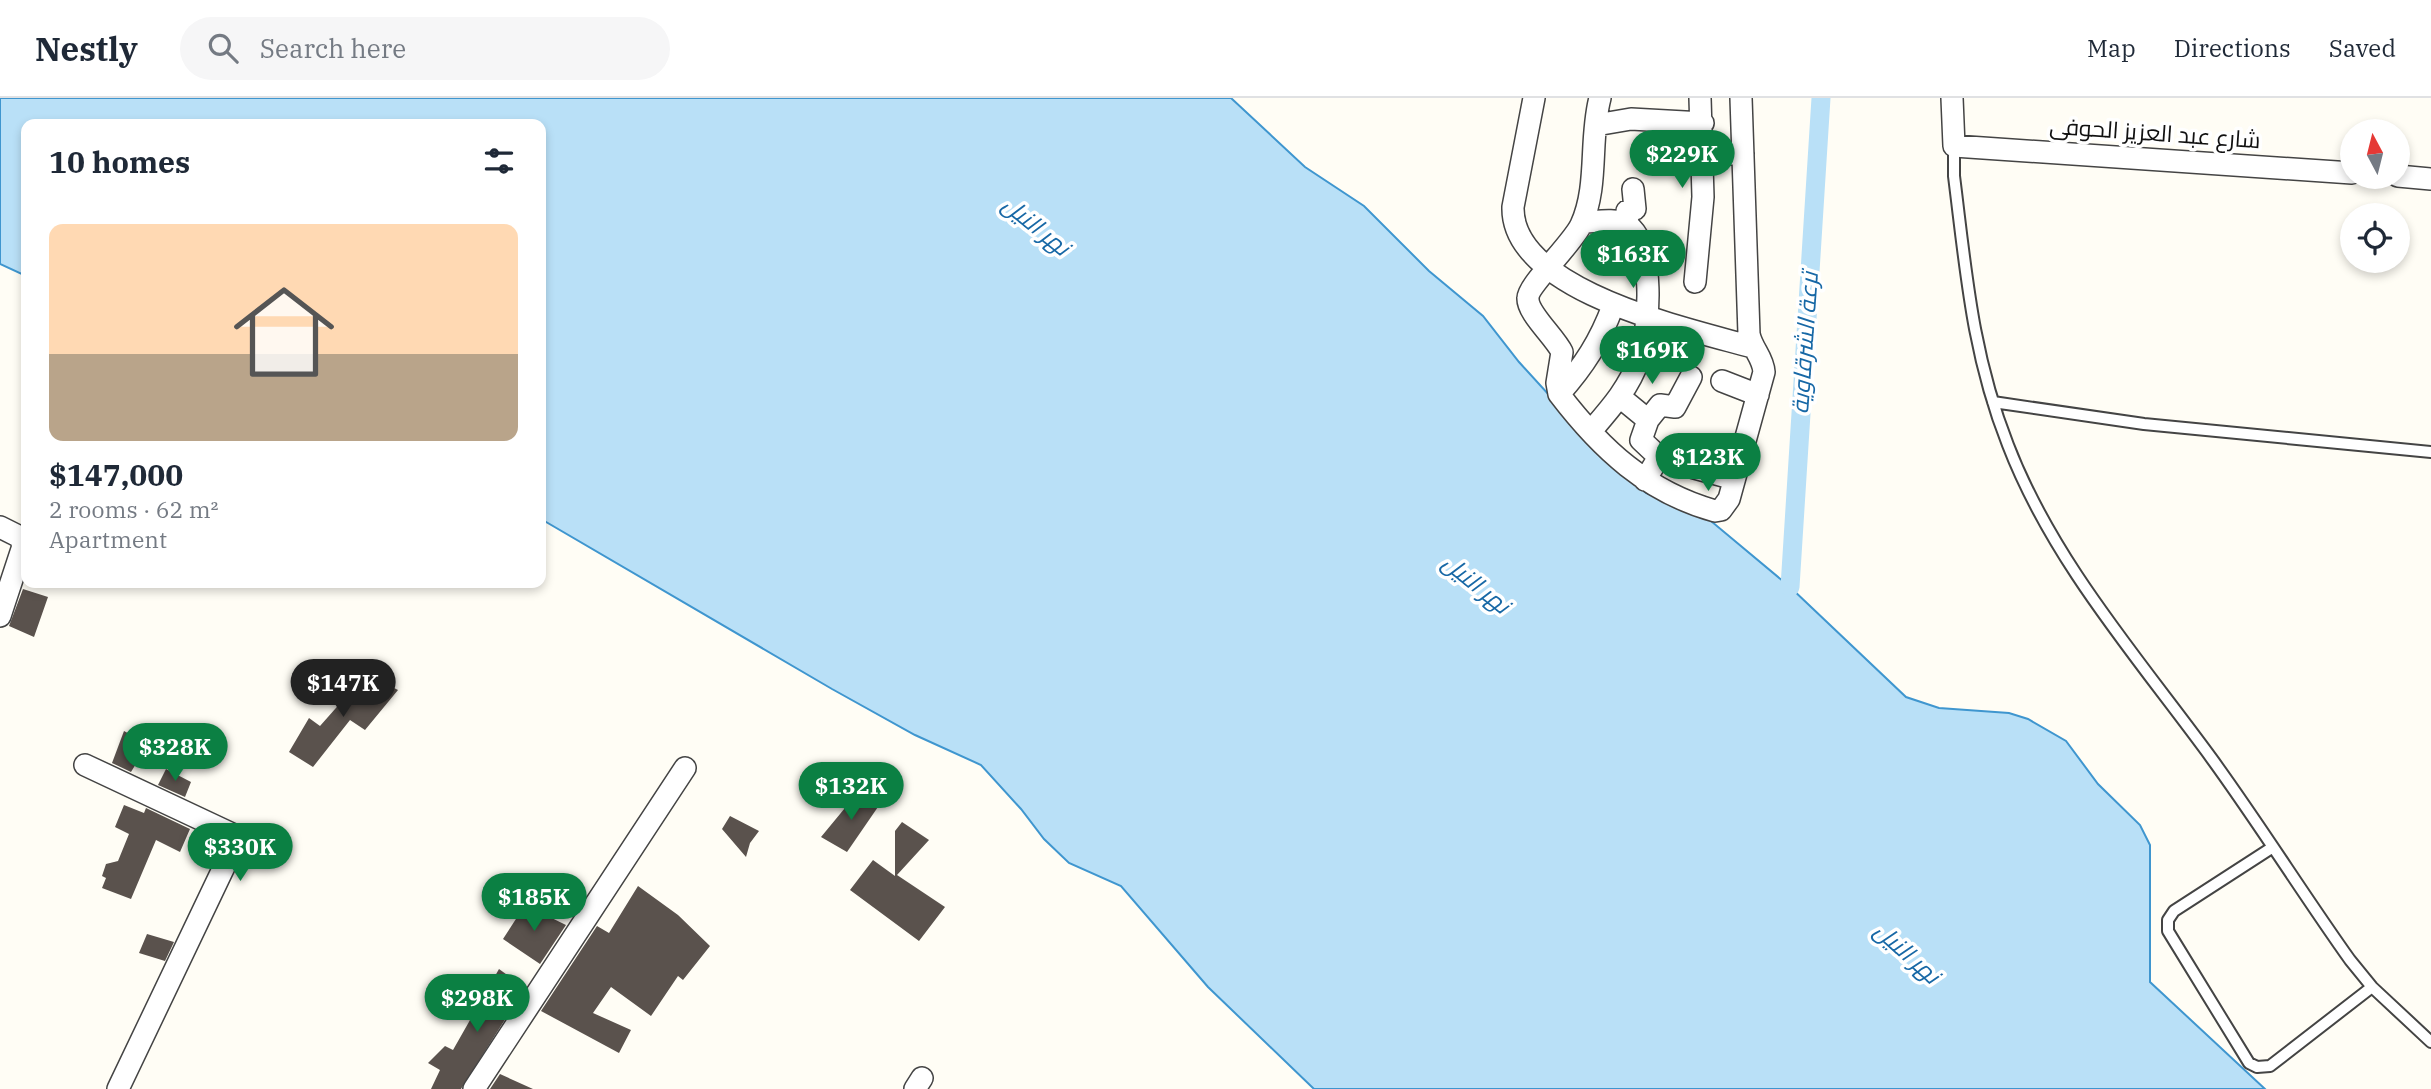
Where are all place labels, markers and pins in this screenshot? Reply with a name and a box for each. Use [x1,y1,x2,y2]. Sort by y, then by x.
pin: $229K [1633,130,1731,190]
pin: $163K [1584,230,1682,290]
pin: $169K [1603,327,1701,386]
pin: $123K [1659,434,1757,493]
pin: $147K [294,660,392,719]
pin: $328K [126,724,224,783]
pin: $132K [802,762,900,822]
pin: $330K [191,824,289,883]
pin: $185K [485,874,583,933]
pin: $298K [428,974,526,1034]

